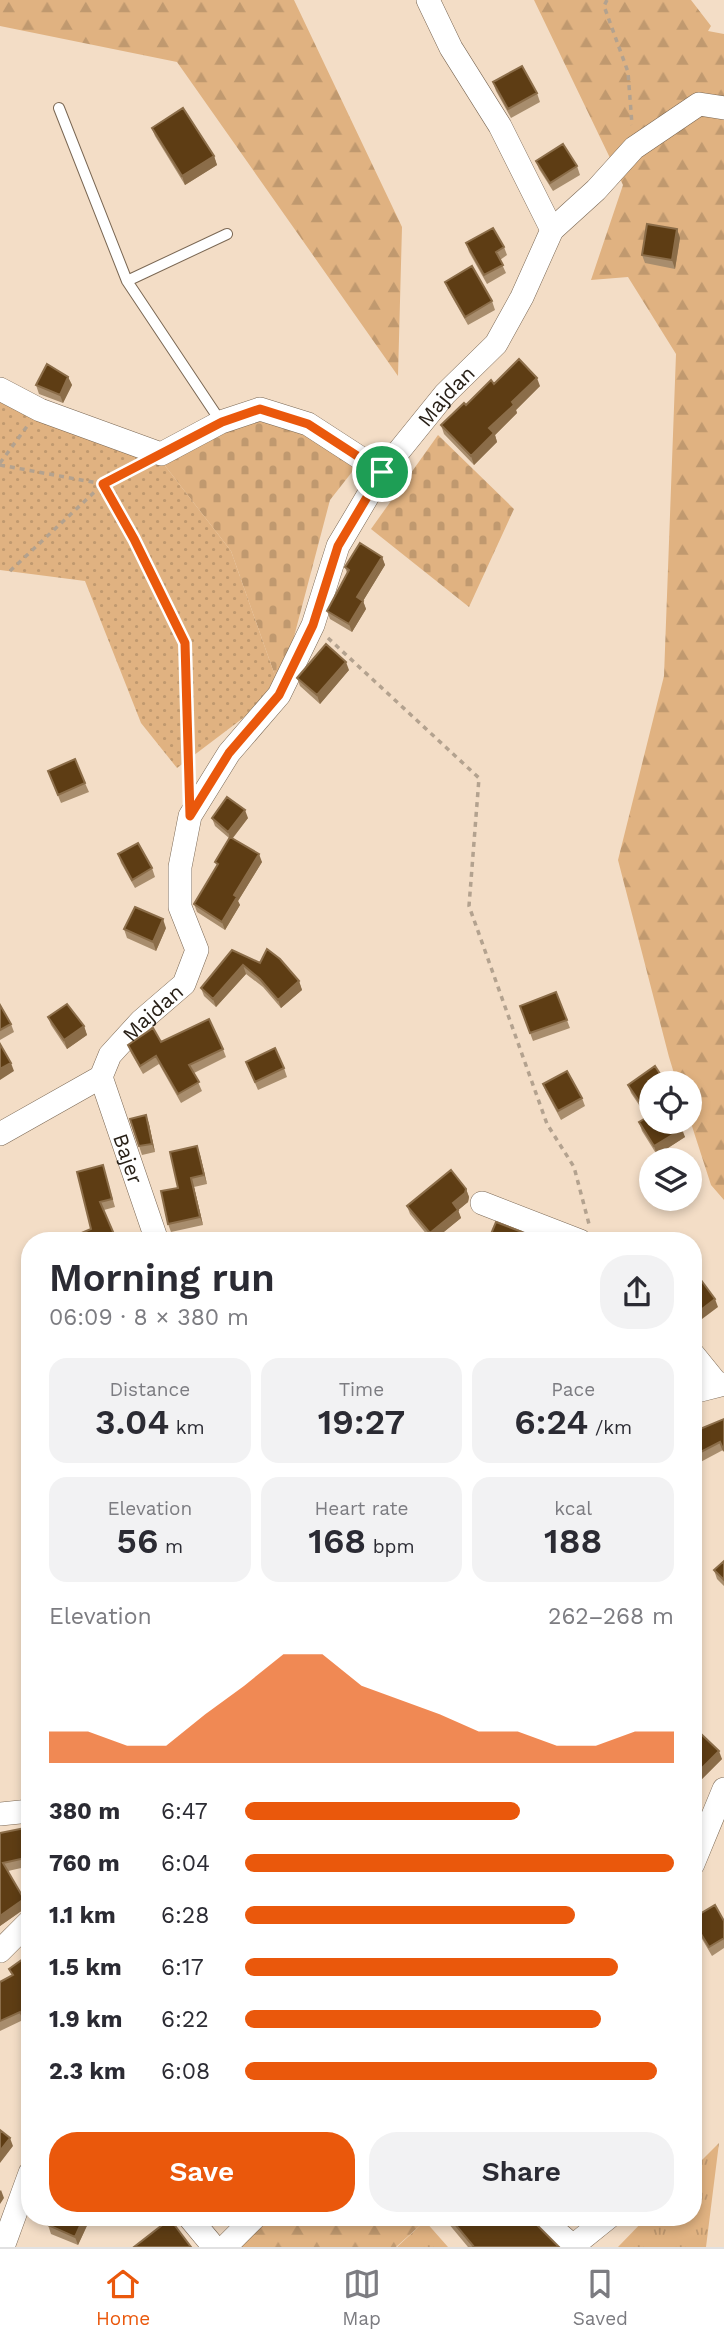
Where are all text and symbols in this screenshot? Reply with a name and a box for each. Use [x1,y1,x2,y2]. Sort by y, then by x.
street label: Majdan [412,360,479,431]
pin [352,442,412,502]
icon: arrive [363,453,401,491]
street label: Majdan [117,978,188,1046]
map controls [639,1071,702,1211]
button: locate [639,1071,702,1134]
street label: Bajer [109,1130,149,1187]
button: layers [639,1148,702,1211]
button: share [600,1255,674,1329]
text: Morning run [49,1256,275,1300]
text: 06:09 · 8 × 380 m [49,1304,249,1331]
text: Distance [109,1378,190,1401]
text: Time [339,1378,384,1401]
text: Pace [551,1378,595,1401]
text: 3.04 [95,1401,169,1443]
text: 19:27 [318,1401,405,1443]
text: 6:24 [514,1401,588,1443]
text: km [169,1416,205,1439]
text: /km [588,1416,632,1439]
text: Elevation [107,1497,192,1520]
text: Heart rate [315,1497,408,1520]
text: kcal [554,1497,592,1520]
text: 56 [117,1520,158,1562]
text: 168 [308,1520,366,1562]
text: 188 [544,1520,602,1562]
text: m [158,1535,183,1558]
text: bpm [366,1535,415,1558]
text: Elevation [49,1603,152,1630]
text: 262–268 m [548,1603,674,1630]
text: 380 m [49,1798,120,1825]
text: 6:47 [161,1798,208,1825]
text: 760 m [49,1850,120,1877]
text: 6:04 [161,1850,210,1877]
text: 1.1 km [49,1902,116,1929]
text: 6:28 [161,1902,209,1929]
text: 1.5 km [49,1954,122,1981]
text: 6:17 [161,1954,204,1981]
text: 1.9 km [49,2006,122,2033]
text: 6:22 [161,2006,209,2033]
text: 2.3 km [49,2058,126,2085]
text: 6:08 [161,2058,210,2085]
button: Save [49,2132,355,2212]
button: Share [369,2132,674,2212]
tab: Home [96,2265,150,2330]
tab: Map [342,2265,381,2330]
tab: Saved [573,2265,628,2330]

